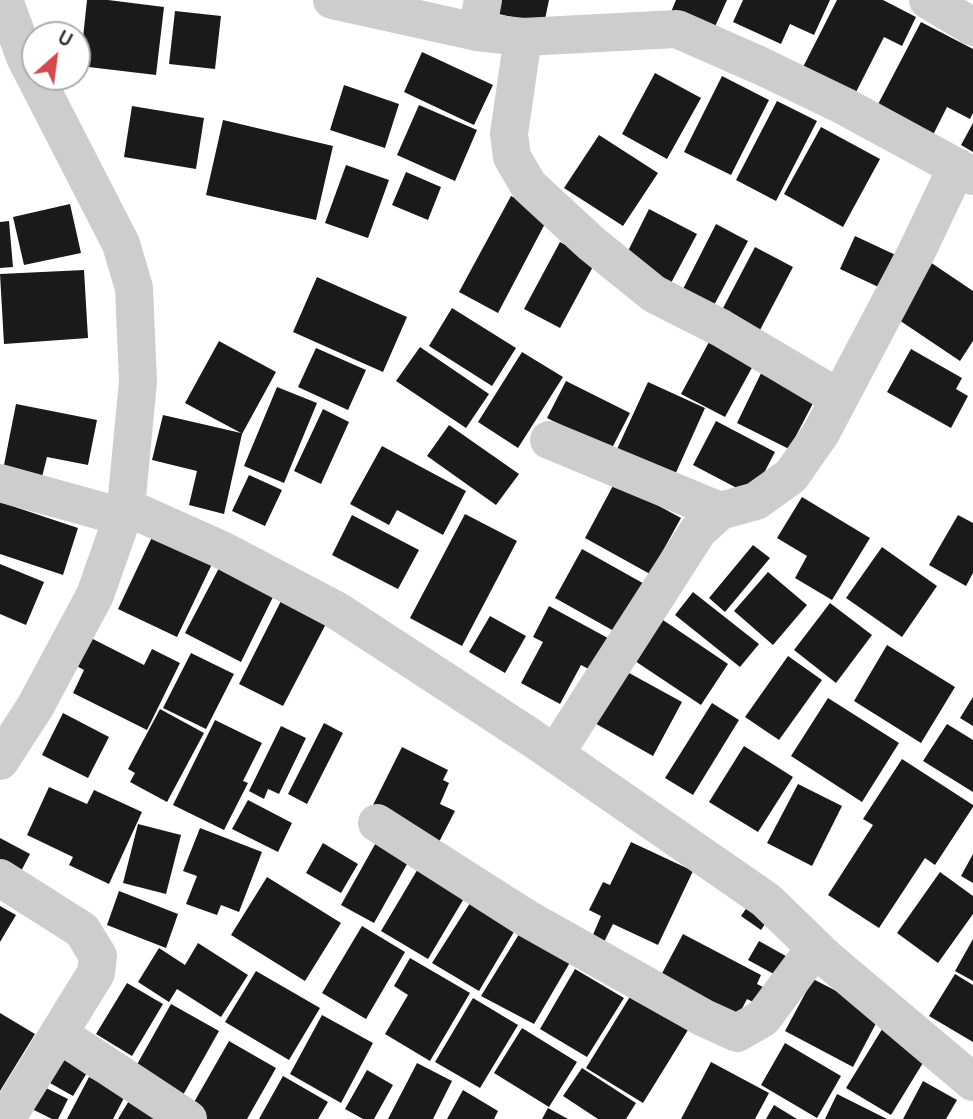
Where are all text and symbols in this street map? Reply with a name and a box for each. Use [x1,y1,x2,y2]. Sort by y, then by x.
north arrow [21,21,91,91]
text: U [54,25,77,53]

